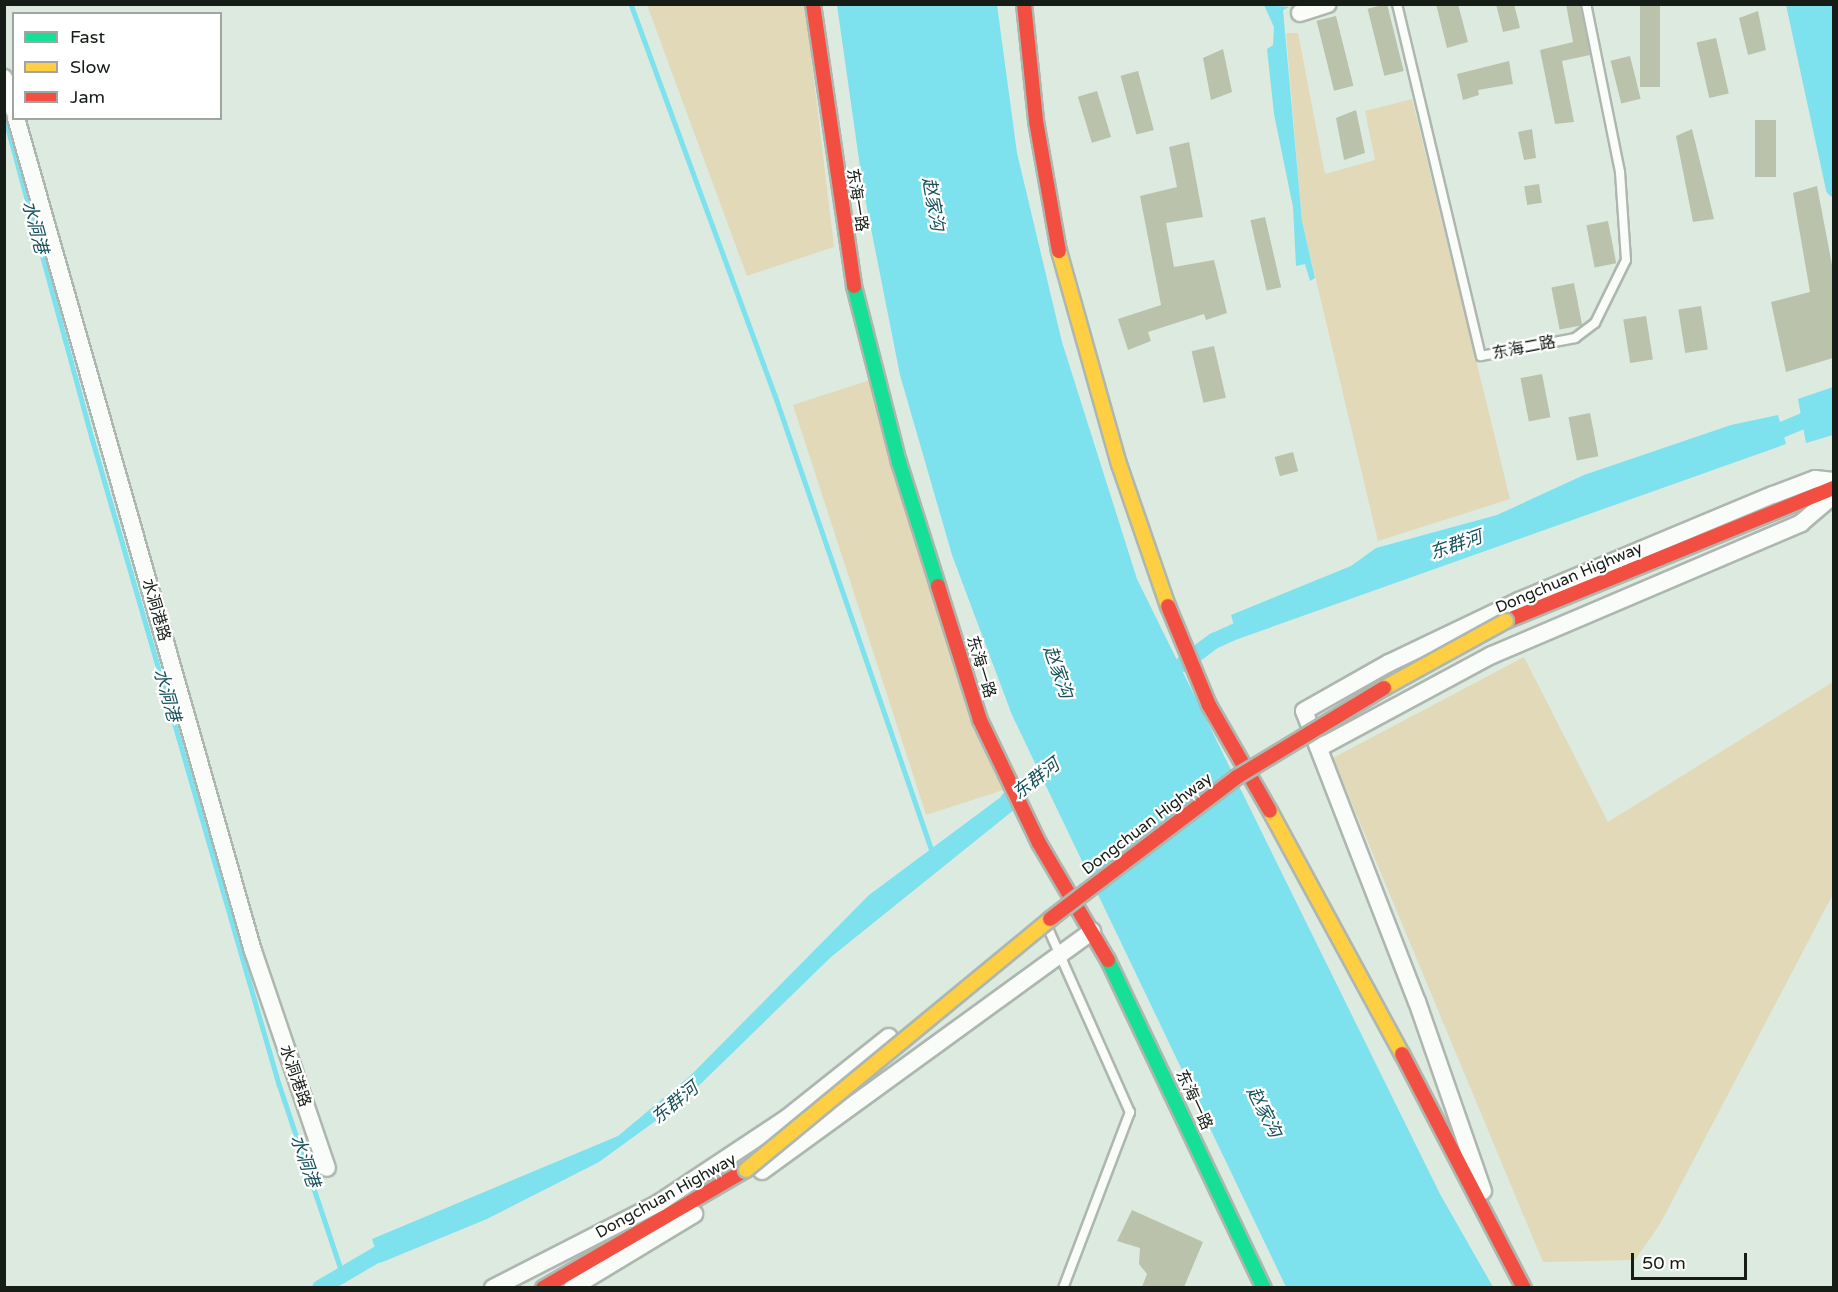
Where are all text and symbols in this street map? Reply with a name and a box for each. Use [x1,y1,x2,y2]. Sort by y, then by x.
legend [12,12,222,120]
text: Fast [70,26,105,48]
text: Slow [70,56,111,78]
text: Jam [70,86,105,108]
street label: 东海一路 [843,167,871,233]
water label: 赵家沟 [918,176,948,232]
water label: 水洞港 [18,198,52,256]
street label: 东海二路 [1491,332,1557,364]
water label: 东群河 [1427,526,1485,564]
street label: Dongchuan Highway [1493,538,1645,618]
street label: 水洞港路 [138,577,174,643]
street label: 东海一路 [962,634,1000,700]
water label: 赵家沟 [1039,643,1077,701]
water label: 水洞港 [149,666,185,724]
water label: 东群河 [1008,754,1064,804]
street label: Dongchuan Highway [1078,769,1216,879]
street label: 水洞港路 [276,1043,314,1109]
street label: 东海一路 [1172,1067,1216,1133]
water label: 东群河 [647,1078,703,1128]
water label: 赵家沟 [1242,1083,1286,1141]
water label: 水洞港 [286,1132,324,1190]
street label: Dongchuan Highway [592,1149,740,1243]
scale bar [1634,1241,1750,1279]
text: 50 m [1642,1252,1686,1274]

